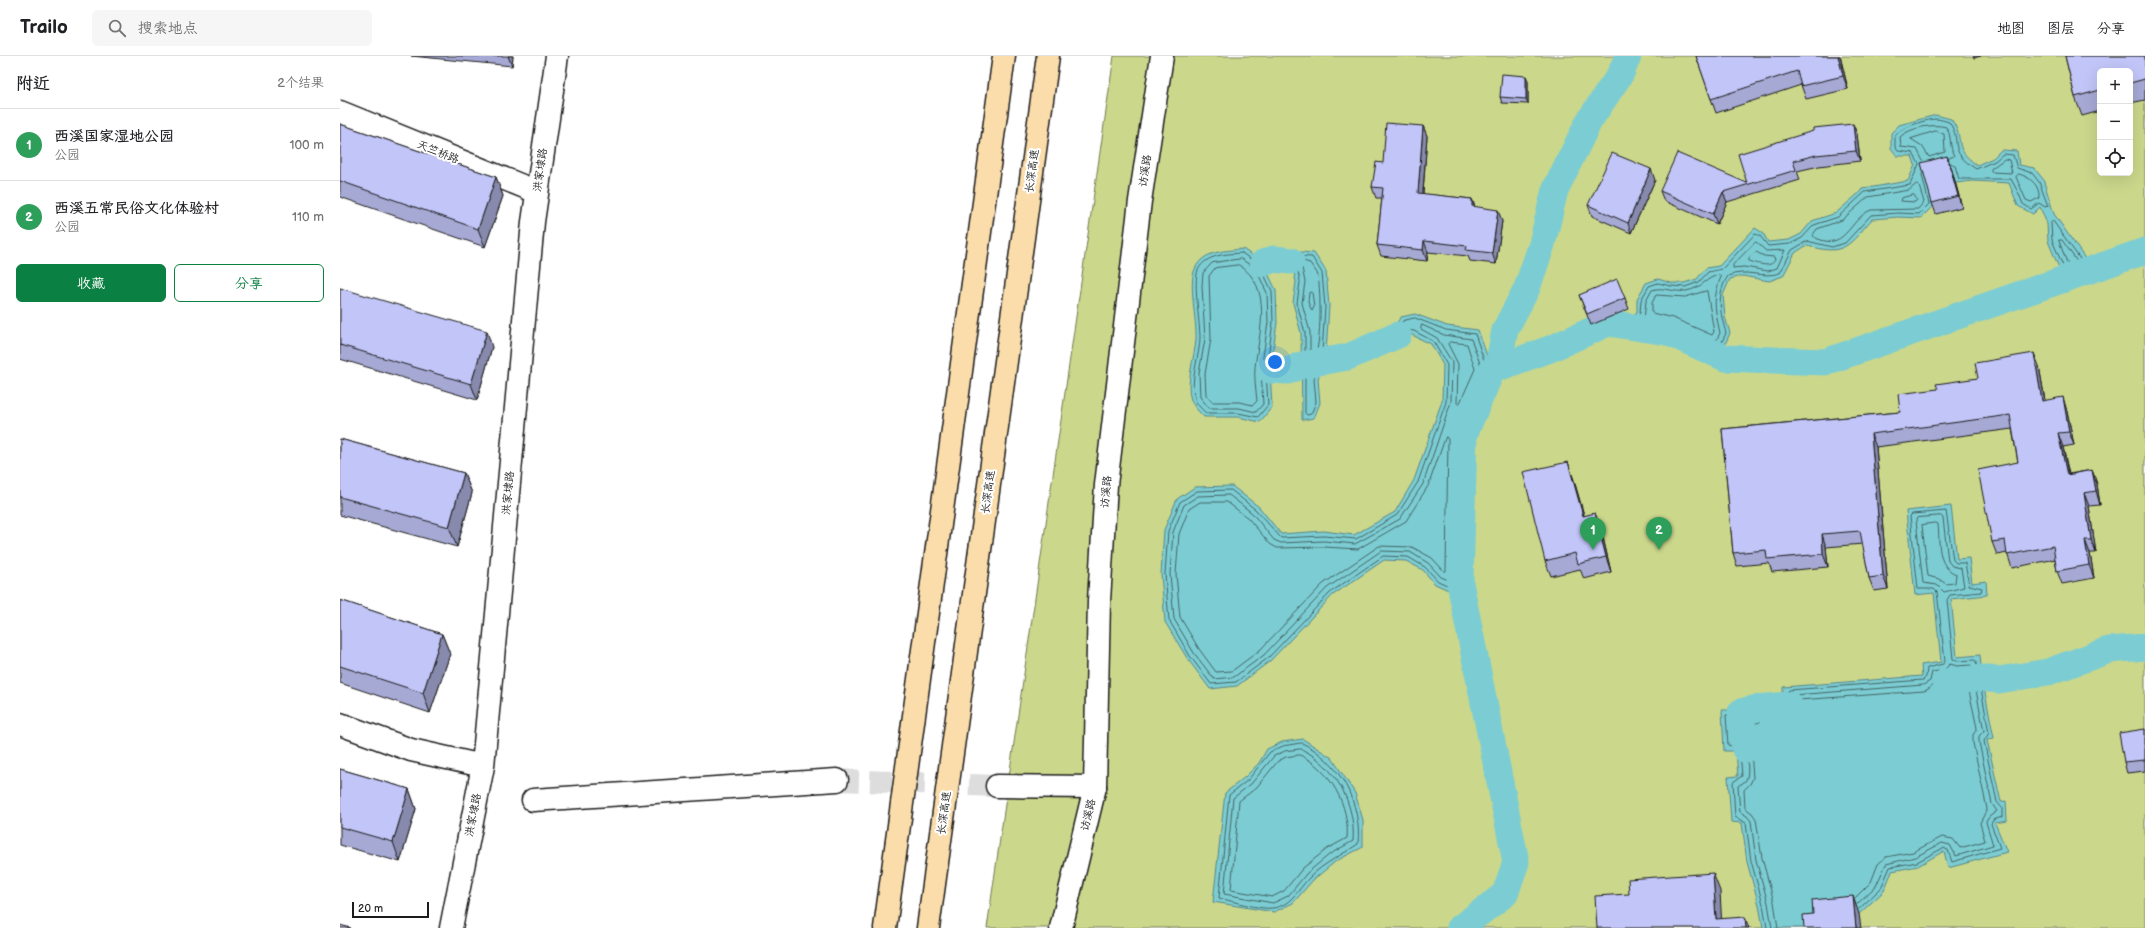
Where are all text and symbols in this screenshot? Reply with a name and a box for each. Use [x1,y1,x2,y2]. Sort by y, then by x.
search box [92,10,372,46]
text: Trailo [20,16,68,39]
icon: search [106,17,128,39]
text: 搜索地点 [138,19,198,38]
text: 地图 [1997,20,2025,37]
text: 图层 [2047,20,2075,37]
text: 分享 [2097,20,2125,37]
map controls [2097,68,2133,176]
button: + [2097,68,2133,104]
text: 附近 [16,74,50,94]
text: 2个结果 [277,75,324,91]
button: − [2097,104,2133,140]
text: 西溪国家湿地公园 [54,127,174,146]
text: 1 [26,137,32,153]
text: 100 m [289,137,324,153]
street label: 天竺桥路 [415,138,461,166]
button: locate [2097,140,2133,176]
text: 公园 [54,147,80,163]
street label: 洪家埭路 [531,147,549,193]
street label: 长深高速 [1023,148,1041,194]
street label: 访溪路 [1136,154,1154,188]
text: 西溪五常民俗文化体验村 [54,199,219,218]
text: 2 [25,209,33,225]
text: 110 m [292,209,324,225]
text: 公园 [54,219,80,235]
button: 收藏 [16,264,166,302]
button: 分享 [174,264,324,302]
your location [1265,352,1285,372]
street label: 长深高速 [979,469,997,515]
street label: 洪家埭路 [500,471,516,515]
street label: 访溪路 [1098,475,1114,509]
pin: 1 [1580,517,1606,550]
pin: 2 [1646,517,1672,550]
street label: 长深高速 [935,790,953,836]
street label: 洪家埭路 [462,792,484,838]
street label: 访溪路 [1078,797,1098,833]
scale bar [352,900,429,919]
text: 20 m [358,902,383,915]

